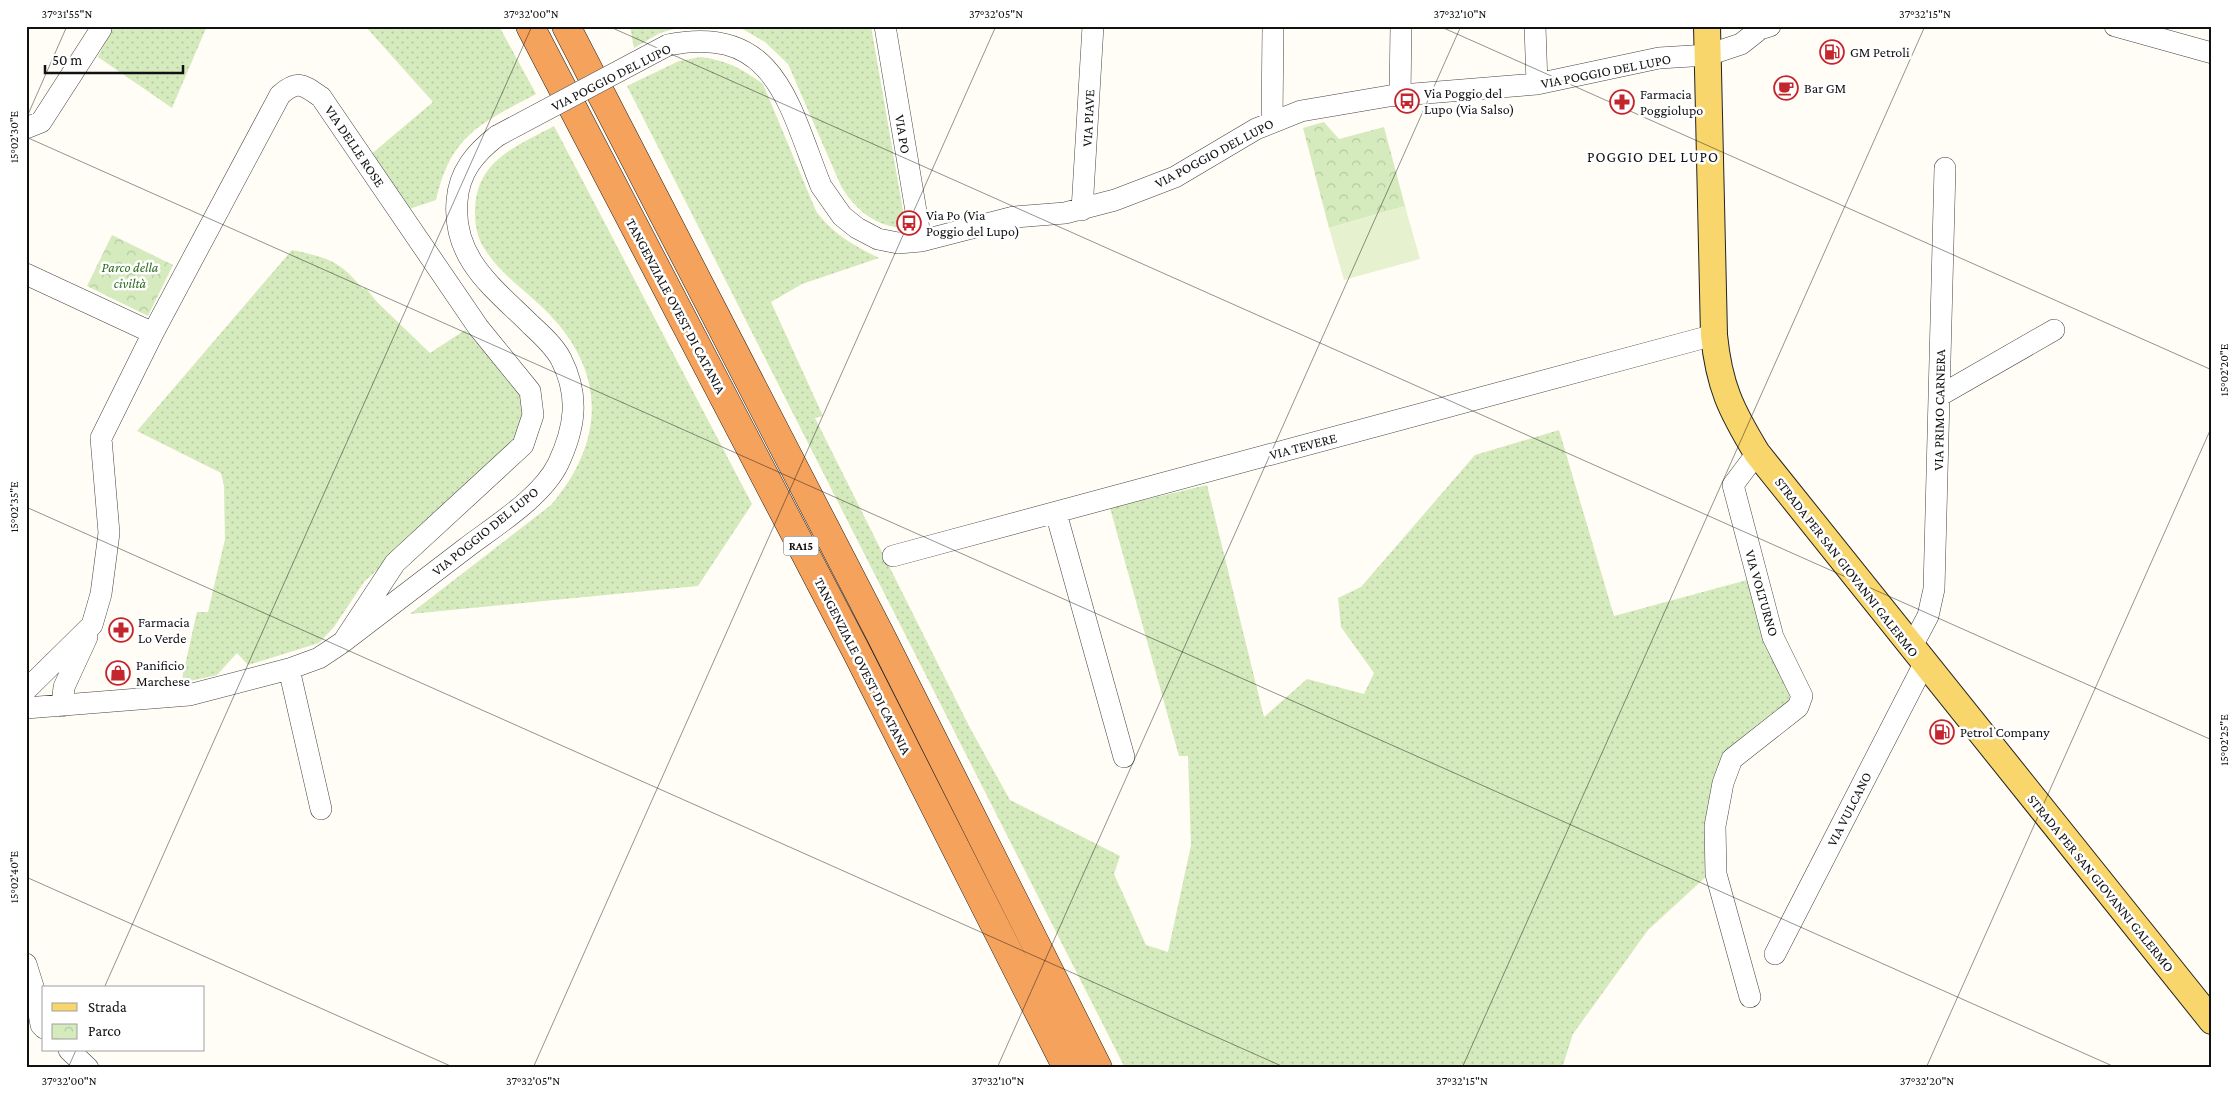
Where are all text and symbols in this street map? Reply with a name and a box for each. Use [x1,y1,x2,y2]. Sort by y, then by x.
text: 37°31'55"N [42,7,92,21]
text: 37°32'00"N [503,7,559,21]
text: 37°32'05"N [969,7,1023,21]
text: 37°32'10"N [1434,7,1487,21]
text: 37°32'15"N [1899,7,1951,21]
fuel station icon: GM Petroli [1819,39,1845,65]
street label: VIA POGGIO DEL LUPO [548,40,674,114]
scale bar [45,42,182,74]
place label: GM Petroli [1850,44,1910,60]
street label: VIA POGGIO DEL LUPO [1540,51,1672,91]
text: 50 m [52,52,82,68]
cafe icon: Bar GM [1773,75,1799,101]
place label: Bar GM [1804,80,1846,96]
place label: Via Poggio del Lupo (Via Salso) [1424,85,1514,118]
place label: Farmacia Poggiolupo [1640,86,1703,118]
bus stop icon: Via Poggio del Lupo (Via Salso) [1394,88,1420,114]
street label: VIA PIAVE [1079,89,1098,147]
pharmacy icon: Farmacia Poggiolupo [1609,89,1635,115]
street label: VIA DELLE ROSE [322,102,388,190]
text: 15°02'30"E [7,110,21,163]
street label: VIA PO [892,113,914,155]
street label: VIA POGGIO DEL LUPO [1152,115,1276,191]
district label: POGGIO DEL LUPO [1587,149,1719,165]
place label: Via Po (Via Poggio del Lupo) [926,207,1020,240]
bus stop icon: Via Po (Via Poggio del Lupo) [896,210,922,236]
street label: TANGENZIALE OVEST DI CATANIA [623,215,729,397]
park label: Parco della civiltà [102,259,159,291]
text: 15°02'20"E [2217,343,2231,396]
street label: VIA PRIMO CARNERA [1930,349,1948,471]
street label: VIA TEVERE [1268,429,1339,463]
street label: STRADA PER SAN GIOVANNI GALERMO [1772,474,1922,660]
text: 15°02'35"E [7,481,21,533]
street label: VIA POGGIO DEL LUPO [429,483,541,579]
road number: RA15 [784,536,818,556]
street label: VIA VOLTURNO [1742,548,1782,638]
street label: TANGENZIALE OVEST DI CATANIA [811,575,915,757]
place label: Farmacia Lo Verde [138,614,190,646]
pharmacy icon: Farmacia Lo Verde [108,617,134,643]
place label: Panificio Marchese [136,657,190,689]
shop icon: Panificio Marchese [105,660,131,686]
text: 15°02'25"E [2217,714,2231,766]
fuel station icon: Petrol Company [1929,719,1955,745]
place label: Petrol Company [1960,724,2050,740]
street label: VIA VULCANO [1823,769,1875,849]
street label: STRADA PER SAN GIOVANNI GALERMO [2024,791,2178,975]
text: 15°02'40"E [7,850,21,903]
legend [42,986,205,1052]
text: Strada [88,999,127,1015]
text: Parco [88,1023,121,1039]
text: 37°32'00"N [41,1074,97,1088]
text: 37°32'05"N [506,1074,560,1088]
text: 37°32'10"N [972,1074,1025,1088]
text: 37°32'15"N [1436,1074,1488,1088]
text: 37°32'20"N [1900,1074,1954,1088]

